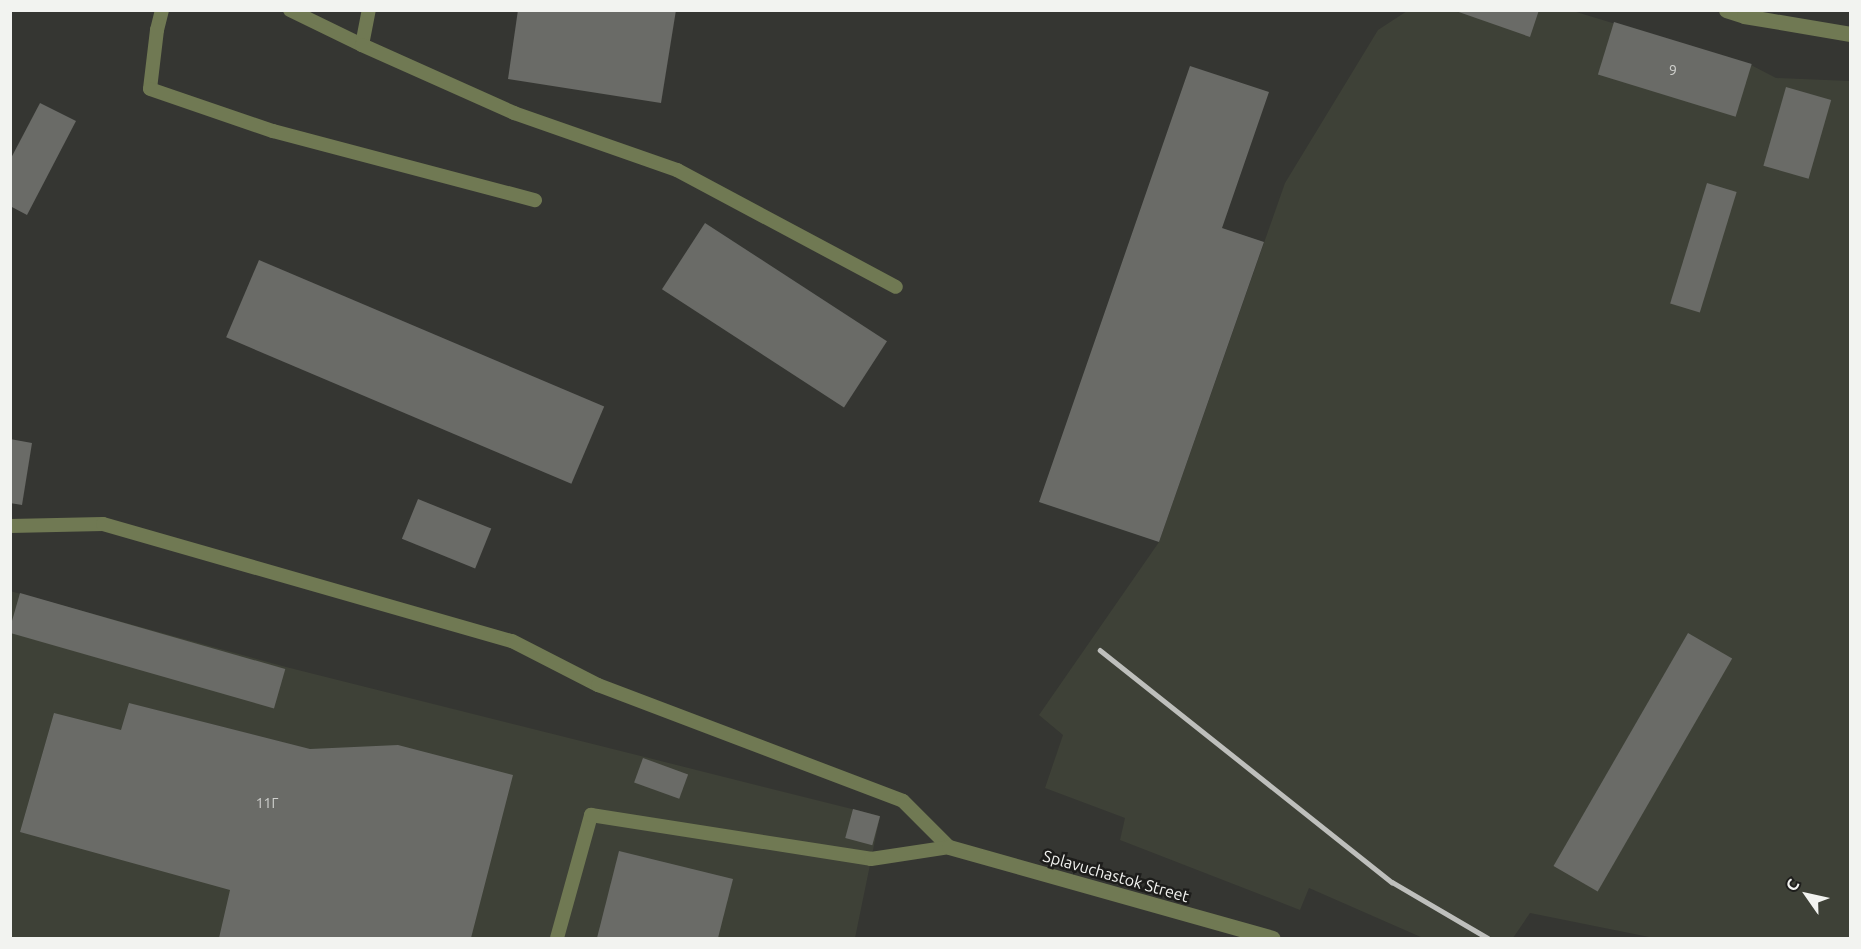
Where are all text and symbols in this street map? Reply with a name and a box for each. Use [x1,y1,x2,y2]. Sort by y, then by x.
house number: 9 [1669,62,1677,78]
house number: 11Г [256,795,278,811]
street label: Splavuchastok Street [1041,846,1191,906]
north arrow [1777,865,1837,925]
text: С [1782,876,1802,894]

